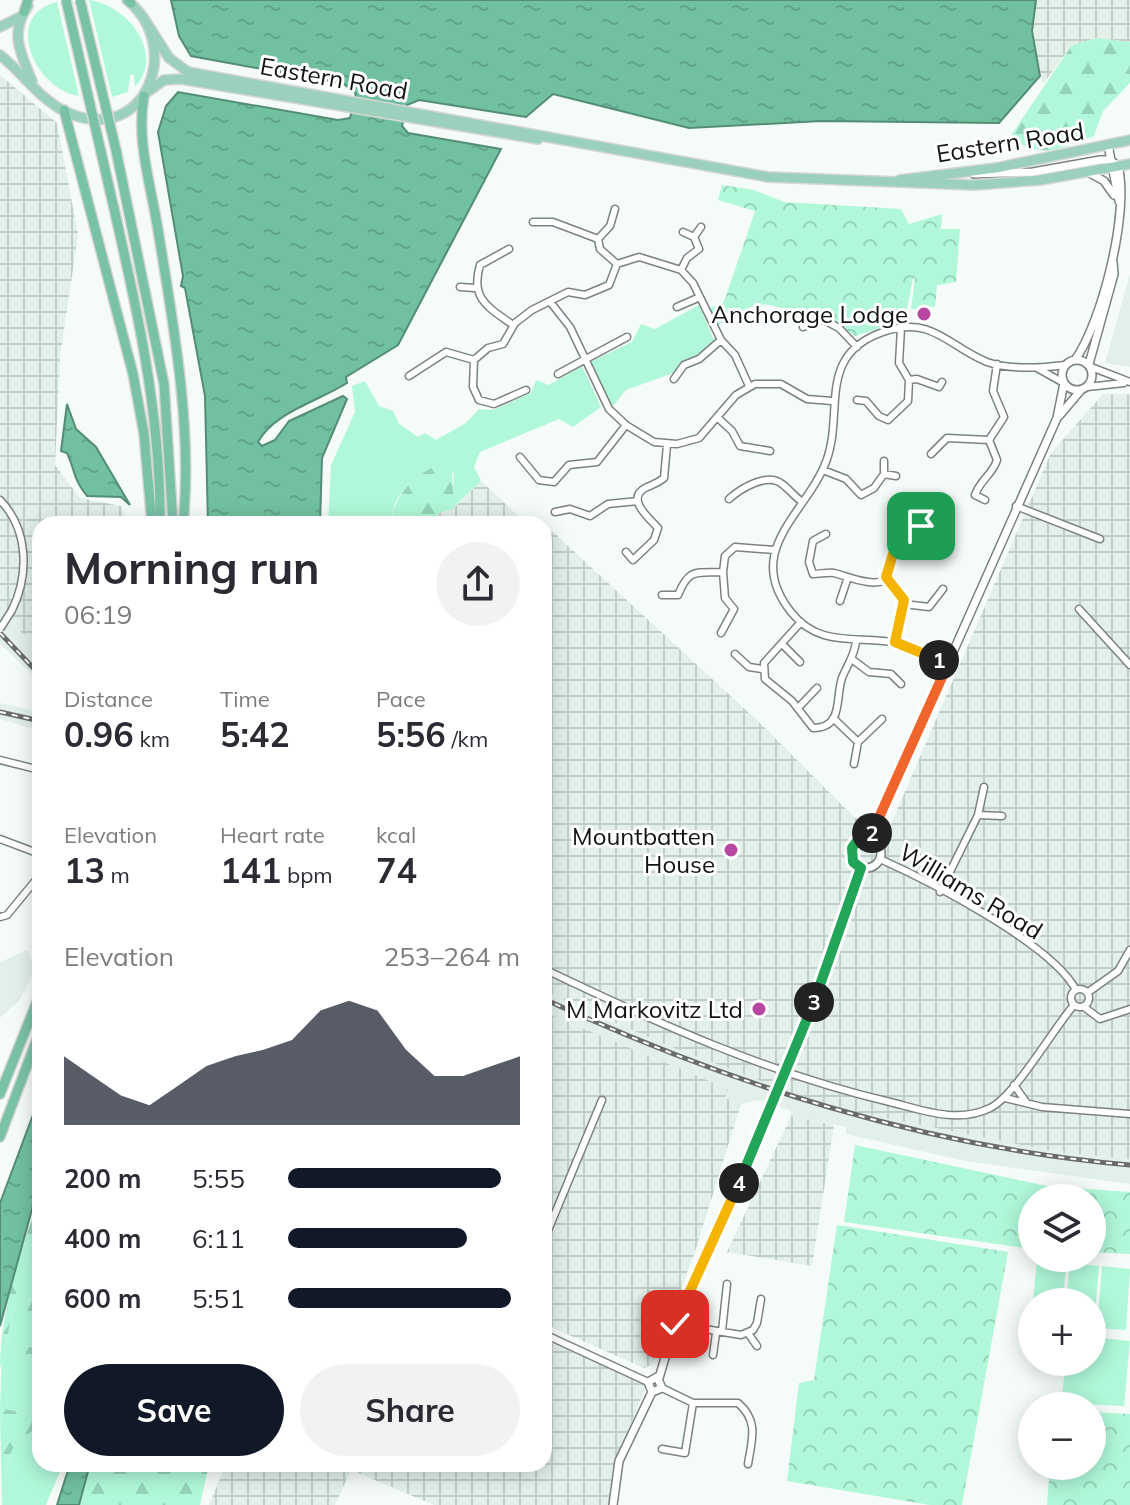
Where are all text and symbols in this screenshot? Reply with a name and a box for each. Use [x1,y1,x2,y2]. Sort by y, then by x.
street label: Eastern Road [258,50,410,106]
street label: Eastern Road [934,116,1086,168]
place label: Anchorage Lodge [711,299,908,329]
marker: Anchorage Lodge [915,305,933,323]
pin [887,492,955,560]
icon: arrive [899,504,943,548]
text: Morning run [64,540,320,595]
button: share [436,542,520,626]
text: 06:19 [64,598,132,631]
pin: 1 [919,640,959,680]
text: 1 [932,646,946,674]
text: Distance [64,685,153,713]
text: Time [220,685,270,713]
text: Pace [376,685,426,713]
text: 0.96 [64,713,134,756]
text: 5:42 [220,713,290,756]
text: 5:56 [376,713,446,756]
text: km [134,725,170,753]
text: /km [446,725,488,753]
pin: 2 [852,813,892,853]
text: 2 [865,819,879,847]
text: Elevation [64,821,157,849]
text: Heart rate [220,821,325,849]
text: kcal [376,821,416,849]
place label: Mountbatten House [572,821,715,879]
street label: Williams Road [894,836,1048,946]
marker: Mountbatten House [722,841,740,859]
text: 13 [64,849,105,892]
text: 141 [220,849,281,892]
text: 74 [376,849,417,892]
text: m [105,861,130,889]
text: bpm [281,861,333,889]
text: Elevation [64,940,174,973]
text: 253–264 m [384,940,520,973]
pin: 3 [794,982,834,1022]
text: 3 [807,988,821,1016]
place label: M Markovitz Ltd [566,994,743,1024]
marker: M Markovitz Ltd [750,1000,768,1018]
text: 200 m [64,1162,141,1195]
text: 5:55 [192,1162,245,1195]
pin: 4 [719,1163,759,1203]
text: 4 [732,1169,746,1197]
map controls [1018,1184,1106,1480]
button: layers [1018,1184,1106,1272]
text: 400 m [64,1222,141,1255]
text: 6:11 [192,1222,245,1255]
text: 600 m [64,1282,141,1315]
text: 5:51 [192,1282,245,1315]
button: + [1018,1288,1106,1376]
pin [641,1290,709,1358]
icon: check [653,1302,697,1346]
button: Save [64,1364,284,1456]
button: Share [300,1364,520,1456]
button: − [1018,1392,1106,1480]

